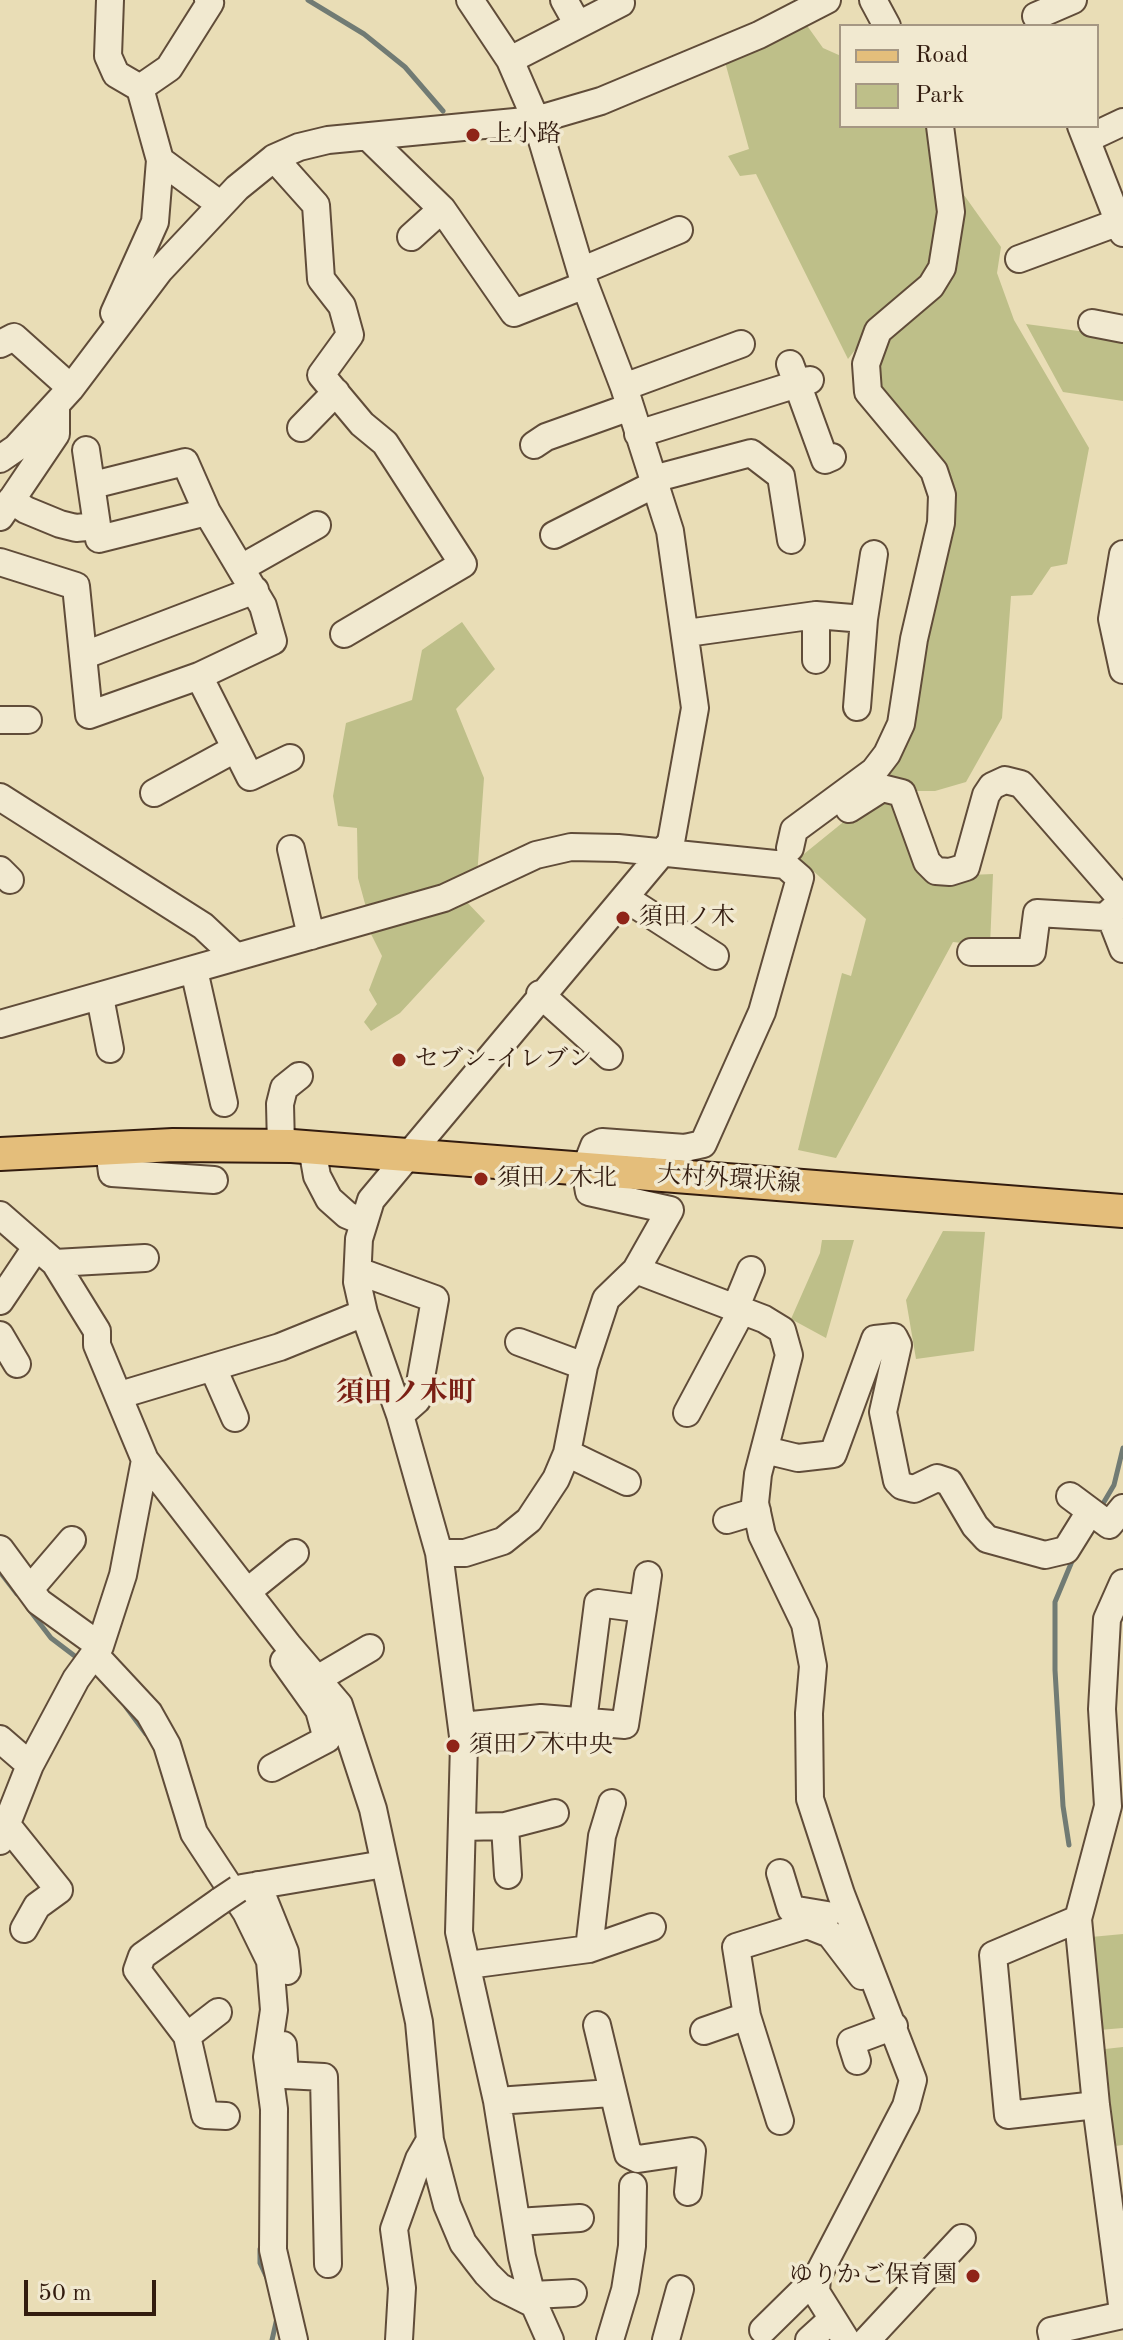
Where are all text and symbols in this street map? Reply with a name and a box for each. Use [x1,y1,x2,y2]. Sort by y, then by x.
legend [839,24,1099,128]
text: Road [915,44,968,68]
text: Park [915,84,964,108]
place label: 上小路 [489,121,561,149]
marker: 上小路 [464,126,482,144]
place label: 須田ノ木 [639,904,735,932]
marker: 須田ノ木 [614,909,632,927]
place label: セブン-イレブン [415,1046,592,1074]
marker: セブン-イレブン [390,1051,408,1069]
street label: 大村外環状線 [656,1161,802,1199]
place label: 須田ノ木北 [497,1165,617,1193]
marker: 須田ノ木北 [472,1170,490,1188]
district label: 須田ノ木町 [336,1377,476,1411]
place label: 須田ノ木中央 [469,1732,613,1760]
marker: 須田ノ木中央 [444,1737,462,1755]
place label: ゆりかご保育園 [789,2262,957,2290]
scale bar [28,2264,160,2314]
marker: ゆりかご保育園 [964,2267,982,2285]
text: 50 m [38,2282,92,2306]

